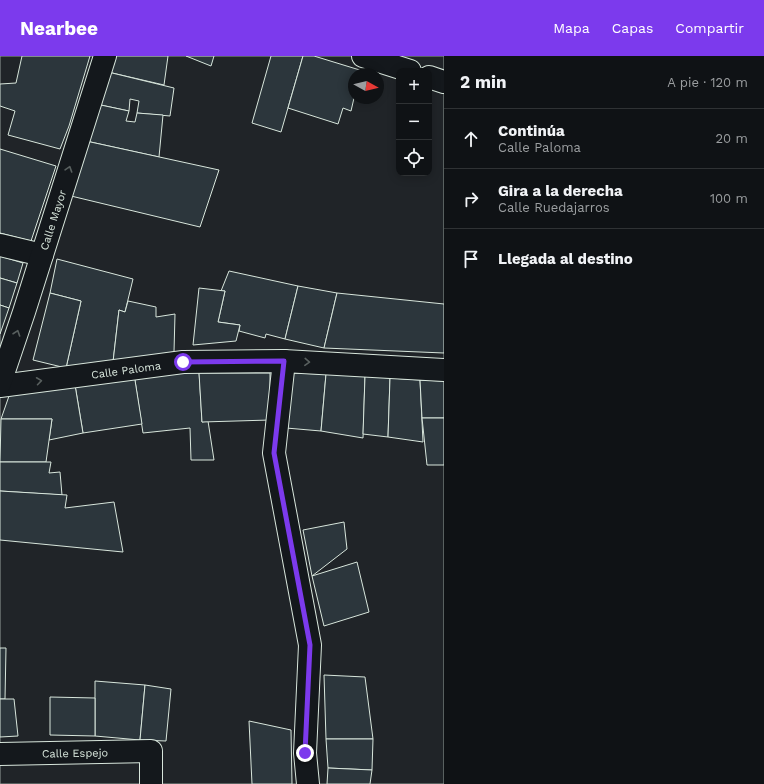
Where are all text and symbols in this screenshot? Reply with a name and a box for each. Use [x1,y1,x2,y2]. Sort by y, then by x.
text: Nearbee [20,17,98,40]
text: Mapa [553,20,590,36]
text: Capas [612,20,653,36]
text: Compartir [675,20,744,36]
north arrow [348,68,384,104]
map controls [396,68,432,176]
button: + [396,68,432,104]
text: 2 min [460,72,506,92]
text: A pie · 120 m [667,75,748,90]
button: − [396,104,432,140]
text: Continúa [498,122,565,140]
icon: ahead [460,128,482,150]
text: 20 m [716,131,748,146]
button: locate [396,140,432,176]
text: Calle Paloma [498,140,581,155]
one-way arrow [65,165,73,172]
text: Gira a la derecha [498,182,623,200]
street label: Calle Mayor [38,188,69,252]
icon: right [460,188,482,210]
text: 100 m [710,191,748,206]
text: Calle Ruedajarros [498,200,610,215]
icon: arrive [460,248,482,270]
text: Llegada al destino [498,250,633,268]
one-way arrow [12,329,21,336]
route start [174,353,192,371]
one-way arrow [304,358,310,367]
street label: Calle Paloma [90,359,162,382]
one-way arrow [36,377,42,386]
route end [296,744,314,762]
street label: Calle Espejo [42,746,108,761]

